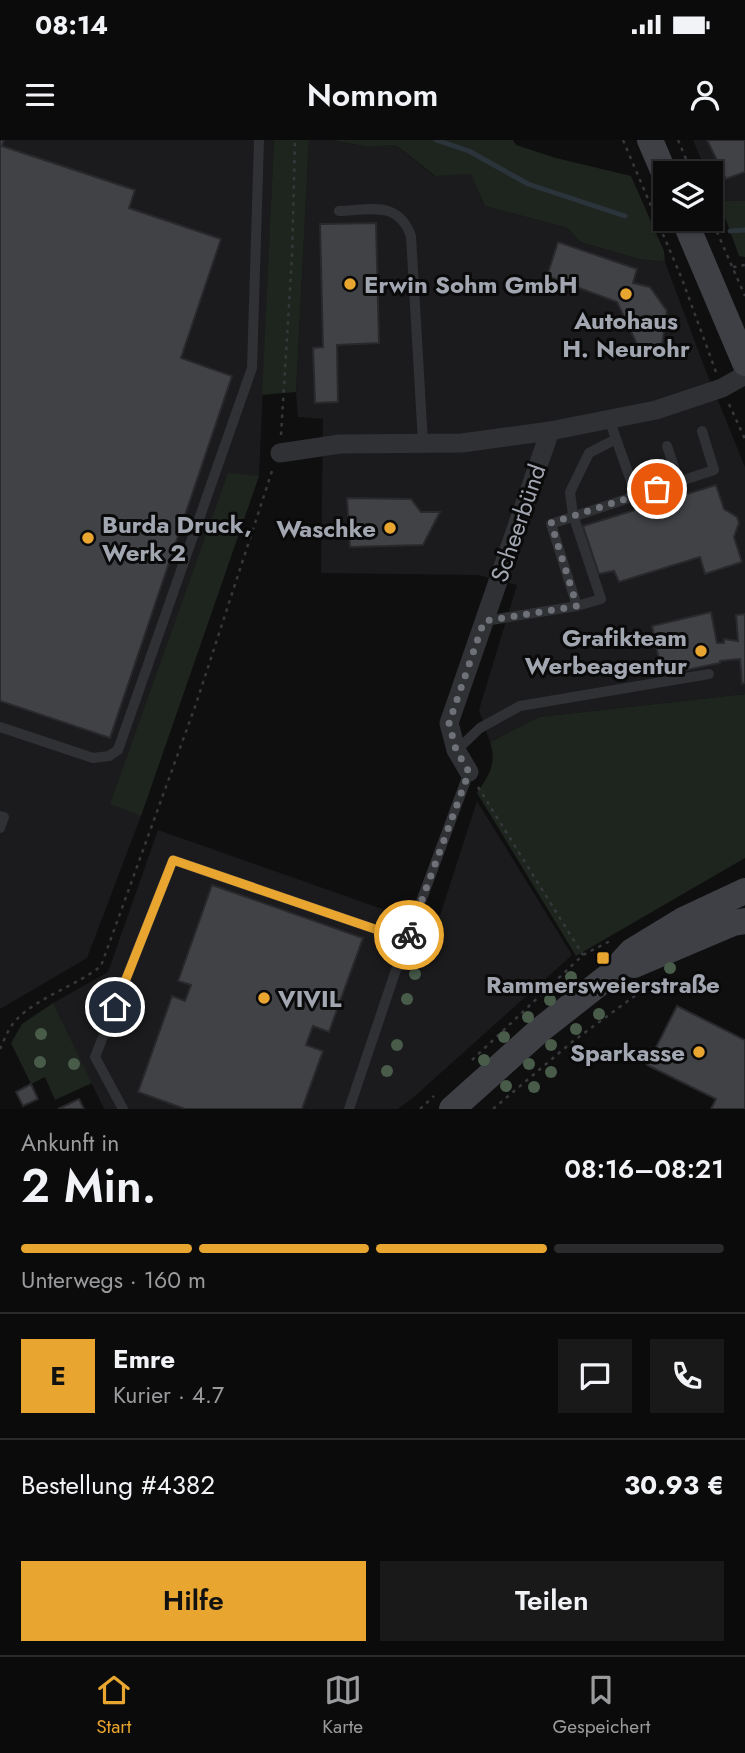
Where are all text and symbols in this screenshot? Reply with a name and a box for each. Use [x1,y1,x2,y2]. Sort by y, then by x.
text: 08:14 [35,6,108,44]
text: Nomnom [307,72,438,118]
icon: menu [21,76,59,114]
icon: person [686,76,724,114]
map controls [653,161,723,231]
button: layers [653,161,723,231]
place label: Erwin Sohm GmbH [364,267,578,302]
marker: Erwin Sohm GmbH [342,276,358,292]
marker: Autohaus H. Neurohr [618,286,634,302]
place label: Autohaus H. Neurohr [562,303,690,366]
street label: Scheerbünd [481,459,555,587]
pin [627,459,687,519]
icon: bag [638,470,676,508]
place label: Burda Druck, Werk 2 [102,507,252,570]
place label: Waschke [276,511,376,546]
marker: Waschke [382,520,398,536]
marker: Burda Druck, Werk 2 [80,530,96,546]
place label: Grafikteam Werbeagentur [525,620,687,683]
marker: Grafikteam Werbeagentur [693,643,709,659]
courier [374,900,444,970]
icon: bike [390,916,428,954]
marker: Rammersweierstraße [595,950,611,966]
place label: Rammersweierstraße [486,967,720,1002]
pin [85,977,145,1037]
place label: VIVIL [277,981,342,1016]
icon: home [96,988,134,1026]
marker: VIVIL [256,990,272,1006]
place label: Sparkasse [570,1035,685,1070]
marker: Sparkasse [691,1044,707,1060]
text: Ankunft in [21,1126,119,1160]
text: 08:16–08:21 [564,1150,724,1188]
text: 2 Min. [21,1153,156,1219]
text: Unterwegs · 160 m [21,1263,206,1297]
button: chat [558,1339,632,1413]
button: phone [650,1339,724,1413]
text: Emre [113,1340,175,1378]
text: E [50,1357,66,1395]
text: Kurier · 4.7 [113,1378,224,1412]
text: Bestellung #4382 [21,1466,215,1504]
text: 30.93 € [624,1466,724,1504]
button: Hilfe [21,1561,366,1641]
button: Teilen [380,1561,724,1641]
tab: Start [95,1671,133,1740]
tab: Karte [322,1671,363,1740]
tab: Gespeichert [553,1671,650,1740]

